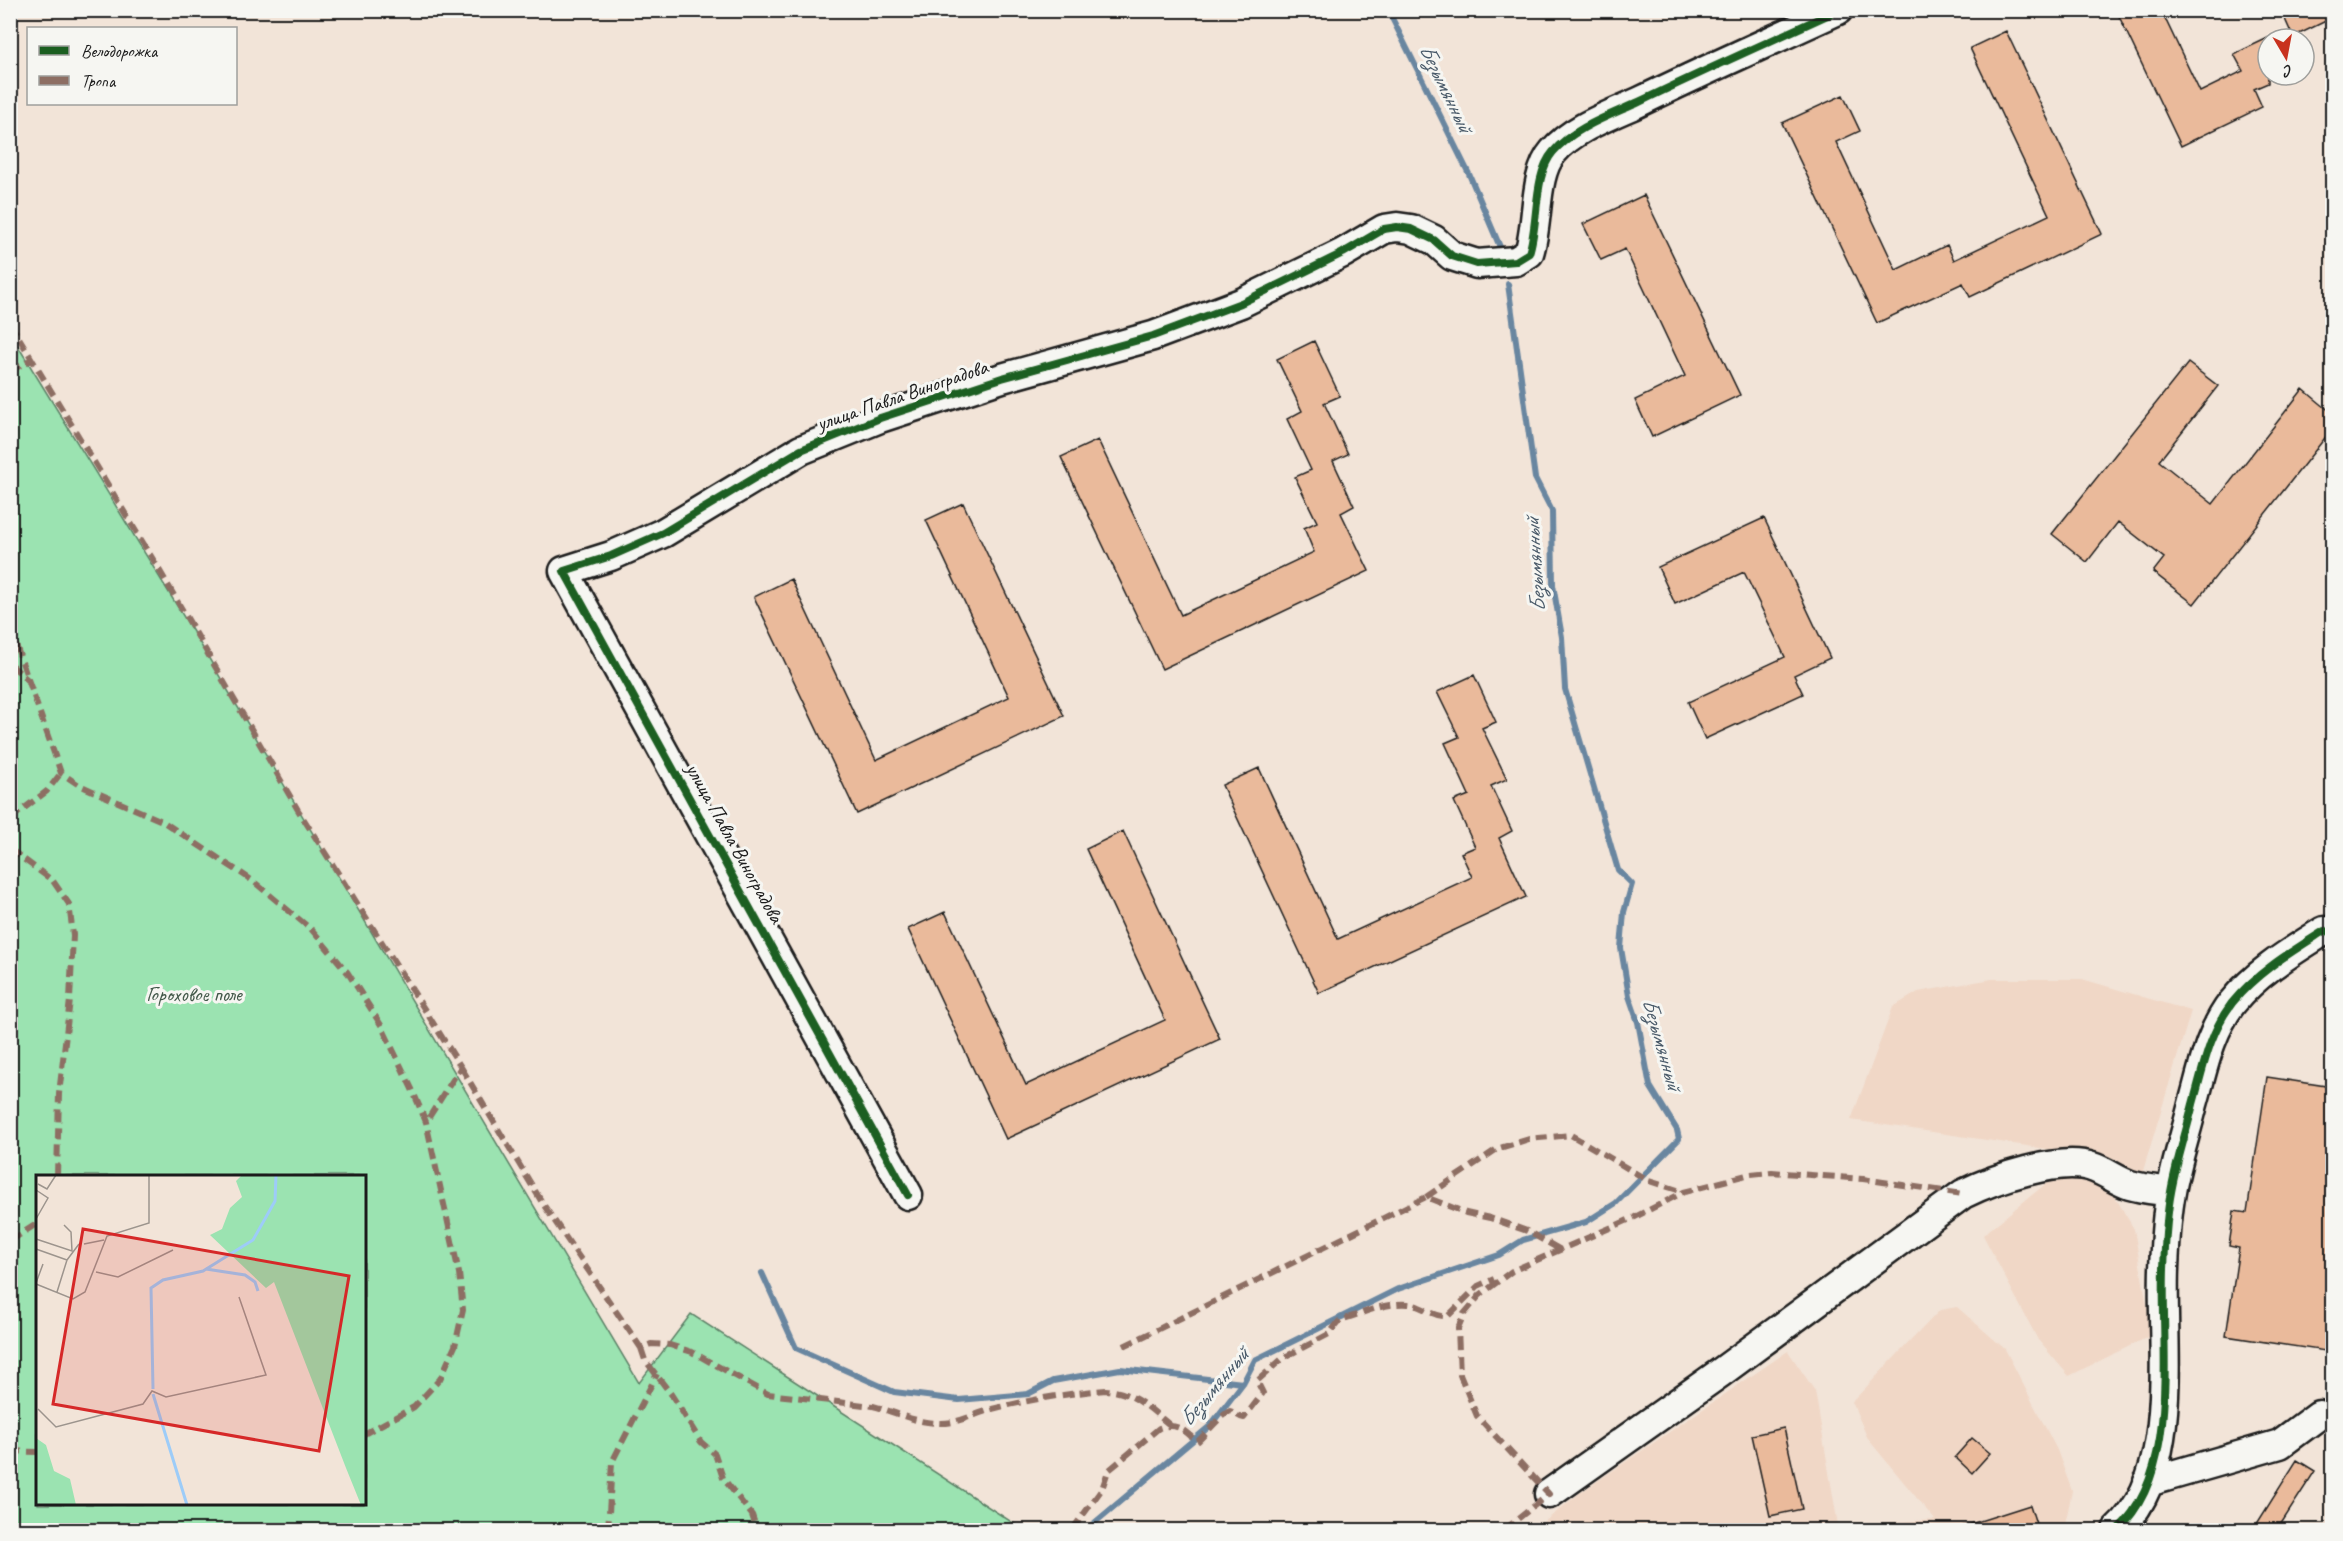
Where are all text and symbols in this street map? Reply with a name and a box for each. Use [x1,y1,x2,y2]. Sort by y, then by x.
legend [27,27,237,105]
north arrow [2256,27,2316,87]
text: Велодорожка [81,40,159,62]
water label: Безымянный [1413,40,1481,141]
text: С [2281,60,2294,82]
text: Тропа [81,70,117,92]
street label: улица Павла Виноградова [811,353,993,437]
water label: Безымянный [1517,512,1552,613]
street label: улица Павла Виноградова [679,757,791,929]
park label: Гороховое поле [146,981,244,1007]
water label: Безымянный [1636,995,1690,1098]
inset map [36,1175,366,1505]
water label: Безымянный [1173,1338,1258,1432]

